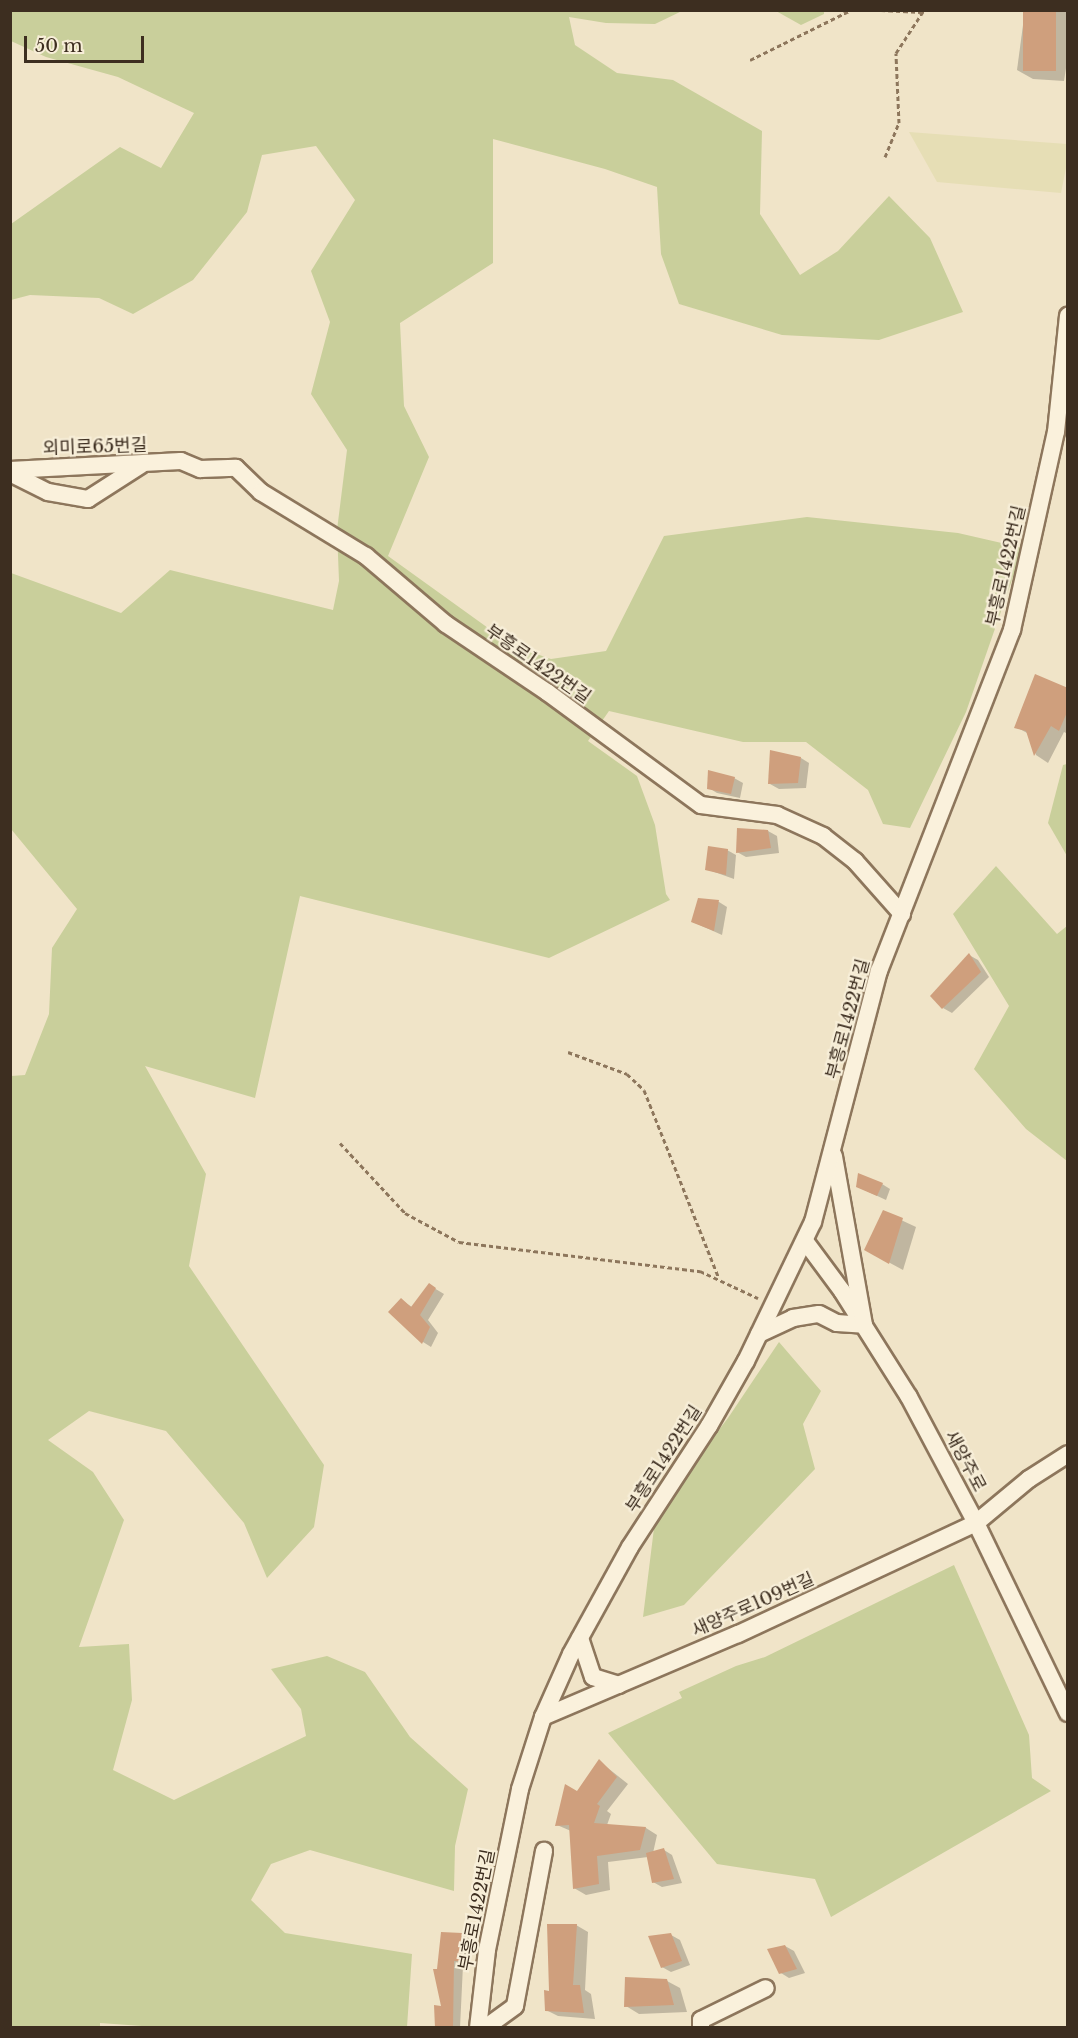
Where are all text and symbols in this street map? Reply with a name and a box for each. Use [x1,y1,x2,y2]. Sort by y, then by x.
scale bar [27,24,147,62]
text: 50 m [35,35,83,57]
street label: 외미로65번길 [42,434,148,460]
street label: 부흥로1422번길 [982,503,1030,629]
street label: 부흥로1422번길 [481,620,595,708]
street label: 부흥로1422번길 [822,957,874,1081]
street label: 부흥로1422번길 [621,1401,707,1517]
street label: 새양주로 [940,1427,990,1495]
street label: 새양주로109번길 [688,1568,818,1642]
street label: 부흥로1422번길 [455,1847,499,1973]

